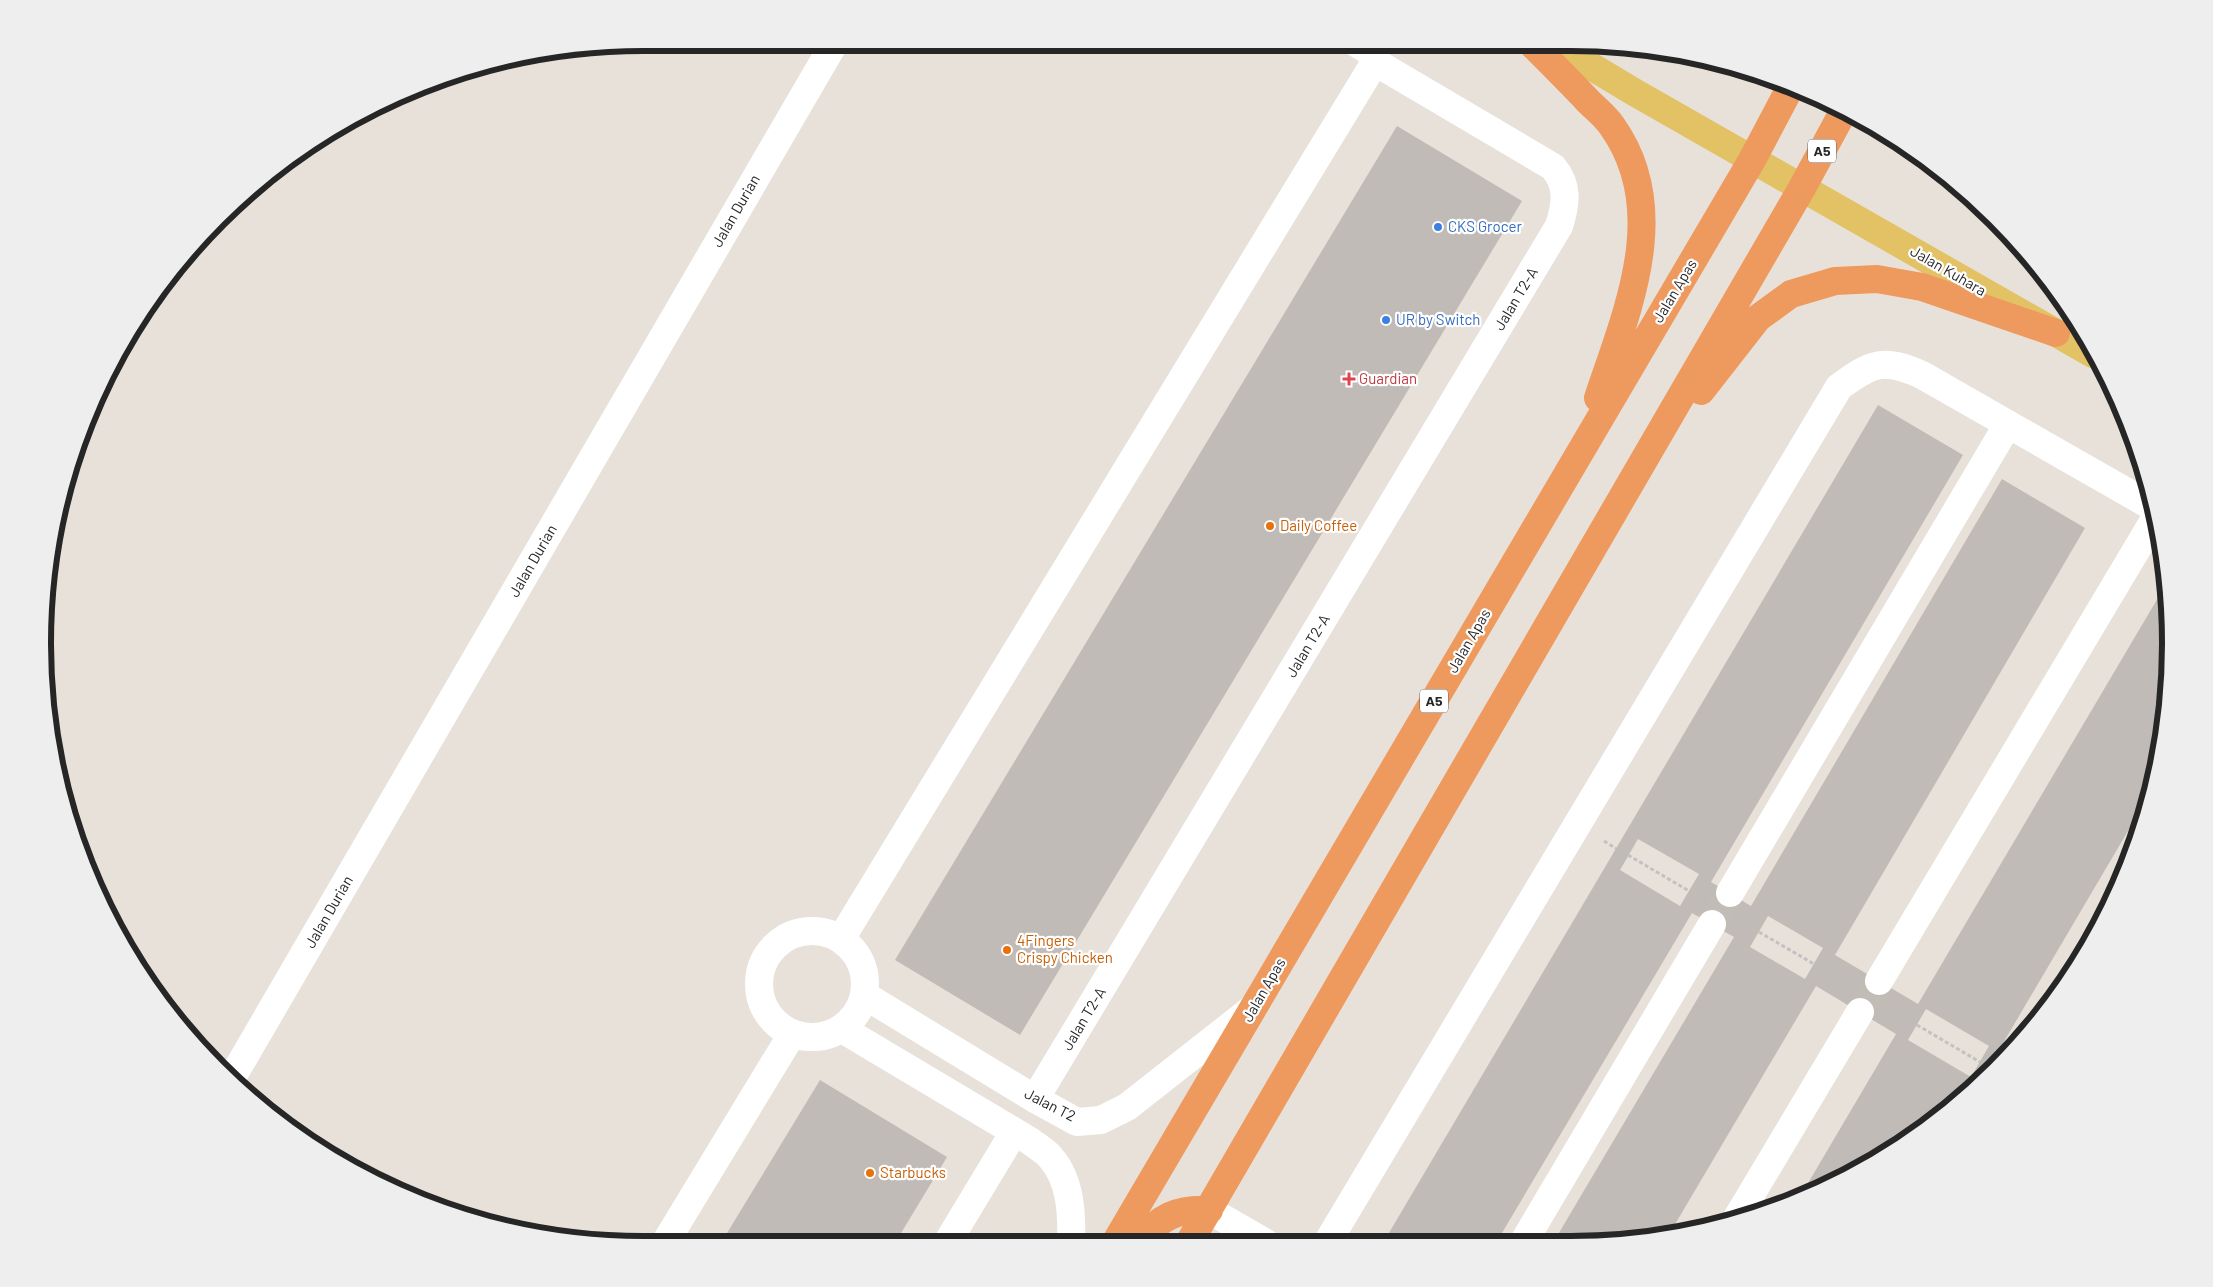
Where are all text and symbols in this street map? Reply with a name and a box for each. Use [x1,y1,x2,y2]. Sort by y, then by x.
road number: A5 [1808,140,1836,162]
street label: Jalan Durian [707,171,763,250]
place label: CKS Grocer [1448,217,1522,235]
marker: CKS Grocer [1432,221,1444,233]
street label: Jalan Kuhara [1907,241,1990,299]
street label: Jalan Apas [1648,256,1700,325]
street label: Jalan T2-A [1489,264,1541,333]
place label: UR by Switch [1396,310,1480,328]
marker: UR by Switch [1380,314,1392,326]
place label: Guardian [1359,369,1417,387]
marker: Guardian [1343,373,1355,385]
place label: Daily Coffee [1280,516,1357,534]
marker: Daily Coffee [1264,520,1276,532]
street label: Jalan Durian [504,521,560,600]
street label: Jalan Apas [1443,605,1494,676]
street label: Jalan T2-A [1281,611,1333,680]
road number: A5 [1420,689,1448,712]
street label: Jalan Durian [300,872,356,951]
place label: 4Fingers Crispy Chicken [1017,931,1113,966]
marker: 4Fingers Crispy Chicken [1001,944,1013,956]
street label: Jalan Apas [1238,954,1289,1025]
street label: Jalan T2-A [1057,984,1109,1053]
street label: Jalan T2 [1022,1084,1079,1125]
place label: Starbucks [880,1163,946,1181]
marker: Starbucks [864,1167,876,1179]

